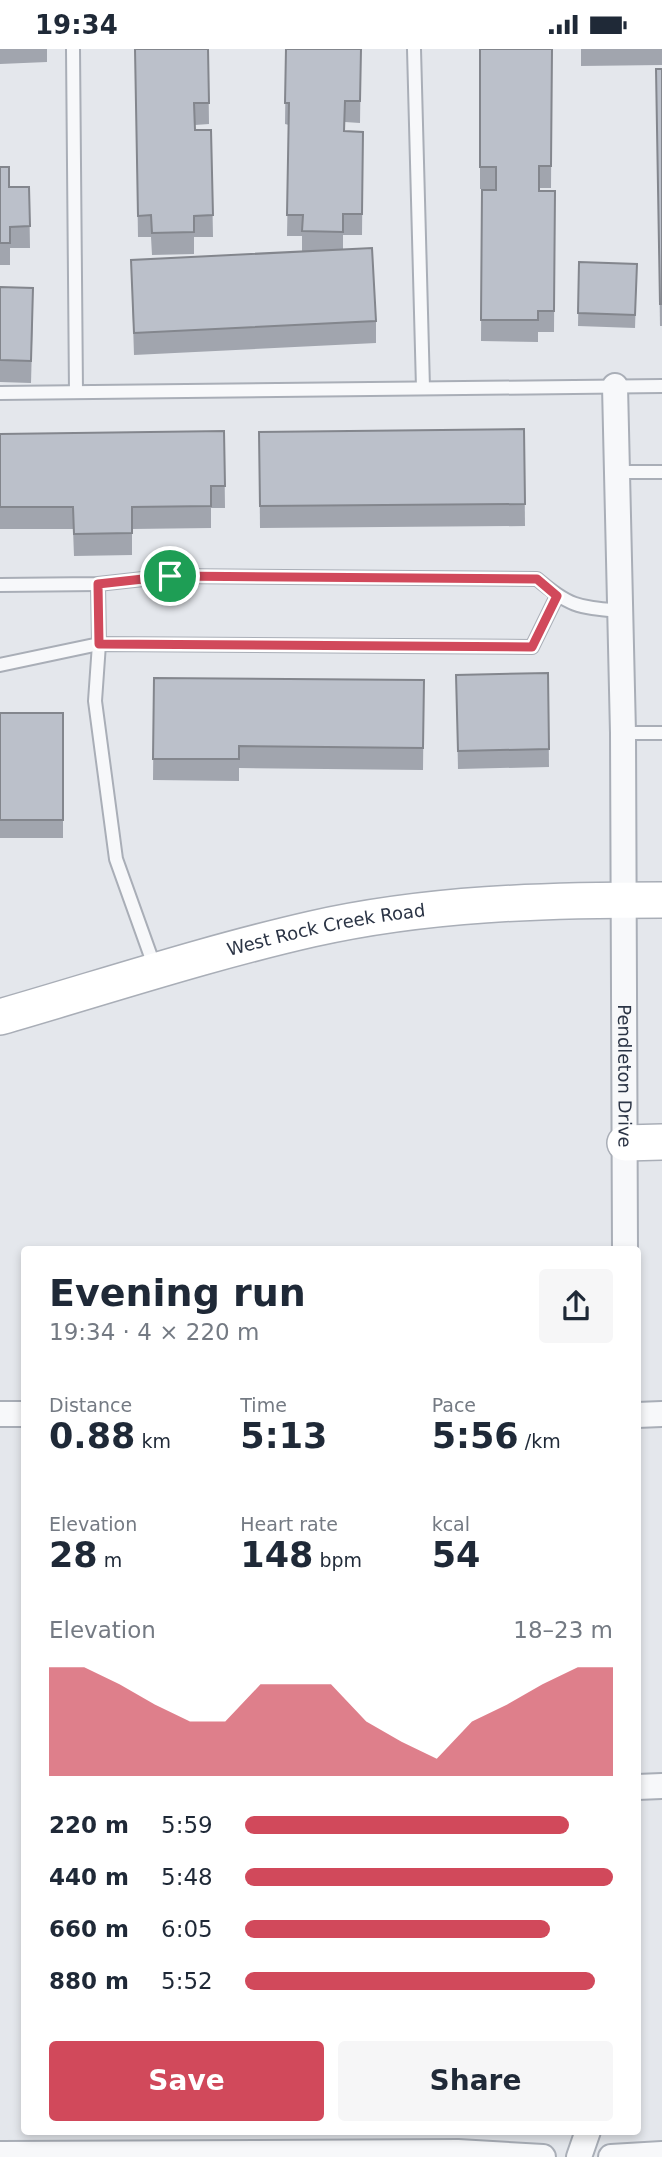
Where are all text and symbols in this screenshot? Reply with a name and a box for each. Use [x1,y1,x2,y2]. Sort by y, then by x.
text: 19:34 [35,10,118,40]
pin [140,546,200,606]
icon: arrive [151,557,189,595]
street label: West Rock Creek Road [225,899,426,960]
street label: Pendleton Drive [614,1004,636,1148]
button: share [539,1269,613,1343]
text: Evening run [49,1271,306,1315]
text: 19:34 · 4 × 220 m [49,1319,259,1345]
text: Distance [49,1394,132,1416]
text: Time [240,1394,287,1416]
text: Pace [432,1394,476,1416]
text: 0.88 [49,1416,135,1456]
text: 5:13 [240,1416,327,1456]
text: 5:56 [432,1416,519,1456]
text: km [135,1430,171,1452]
text: /km [519,1430,561,1452]
text: Elevation [49,1513,137,1535]
text: Heart rate [240,1513,338,1535]
text: kcal [432,1513,470,1535]
text: 28 [49,1535,98,1575]
text: 148 [240,1535,313,1575]
text: 54 [432,1535,480,1575]
text: m [98,1549,122,1571]
text: bpm [313,1549,362,1571]
text: Elevation [49,1617,156,1643]
text: 18–23 m [513,1617,613,1643]
text: 220 m [49,1812,129,1838]
text: 5:59 [161,1812,213,1838]
text: 440 m [49,1864,129,1890]
text: 5:48 [161,1864,213,1890]
text: 660 m [49,1916,129,1942]
text: 6:05 [161,1916,213,1942]
text: 880 m [49,1968,129,1994]
text: 5:52 [161,1968,213,1994]
button: Save [49,2041,324,2121]
button: Share [338,2041,613,2121]

